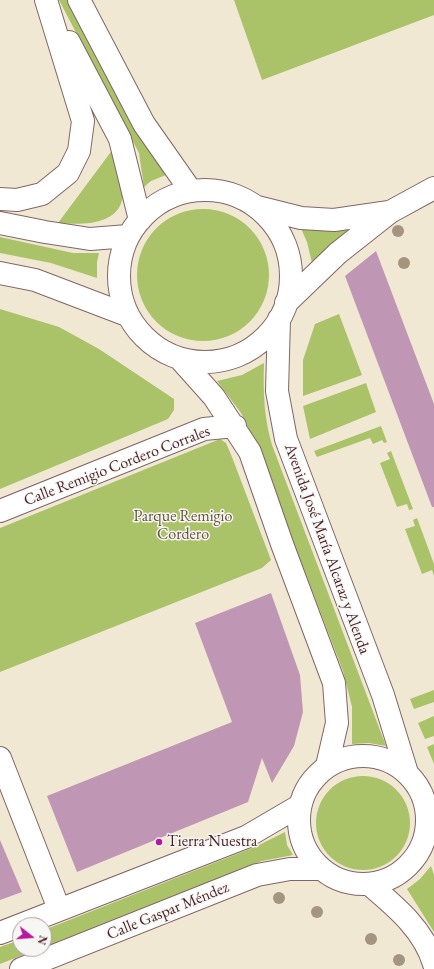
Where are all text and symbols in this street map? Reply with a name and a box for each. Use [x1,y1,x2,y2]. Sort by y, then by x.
street label: Calle Remigio Cordero Corrales [21,422,213,510]
street label: Avenida José María Alcaraz y Alenda [280,441,374,657]
park label: Parque Remigio Cordero [134,507,232,545]
place label: Tierra Nuestra [167,832,257,852]
marker: Tierra Nuestra [154,837,164,847]
street label: Calle Gaspar Méndez [104,878,232,944]
north arrow [12,917,52,957]
text: N [35,934,51,947]

